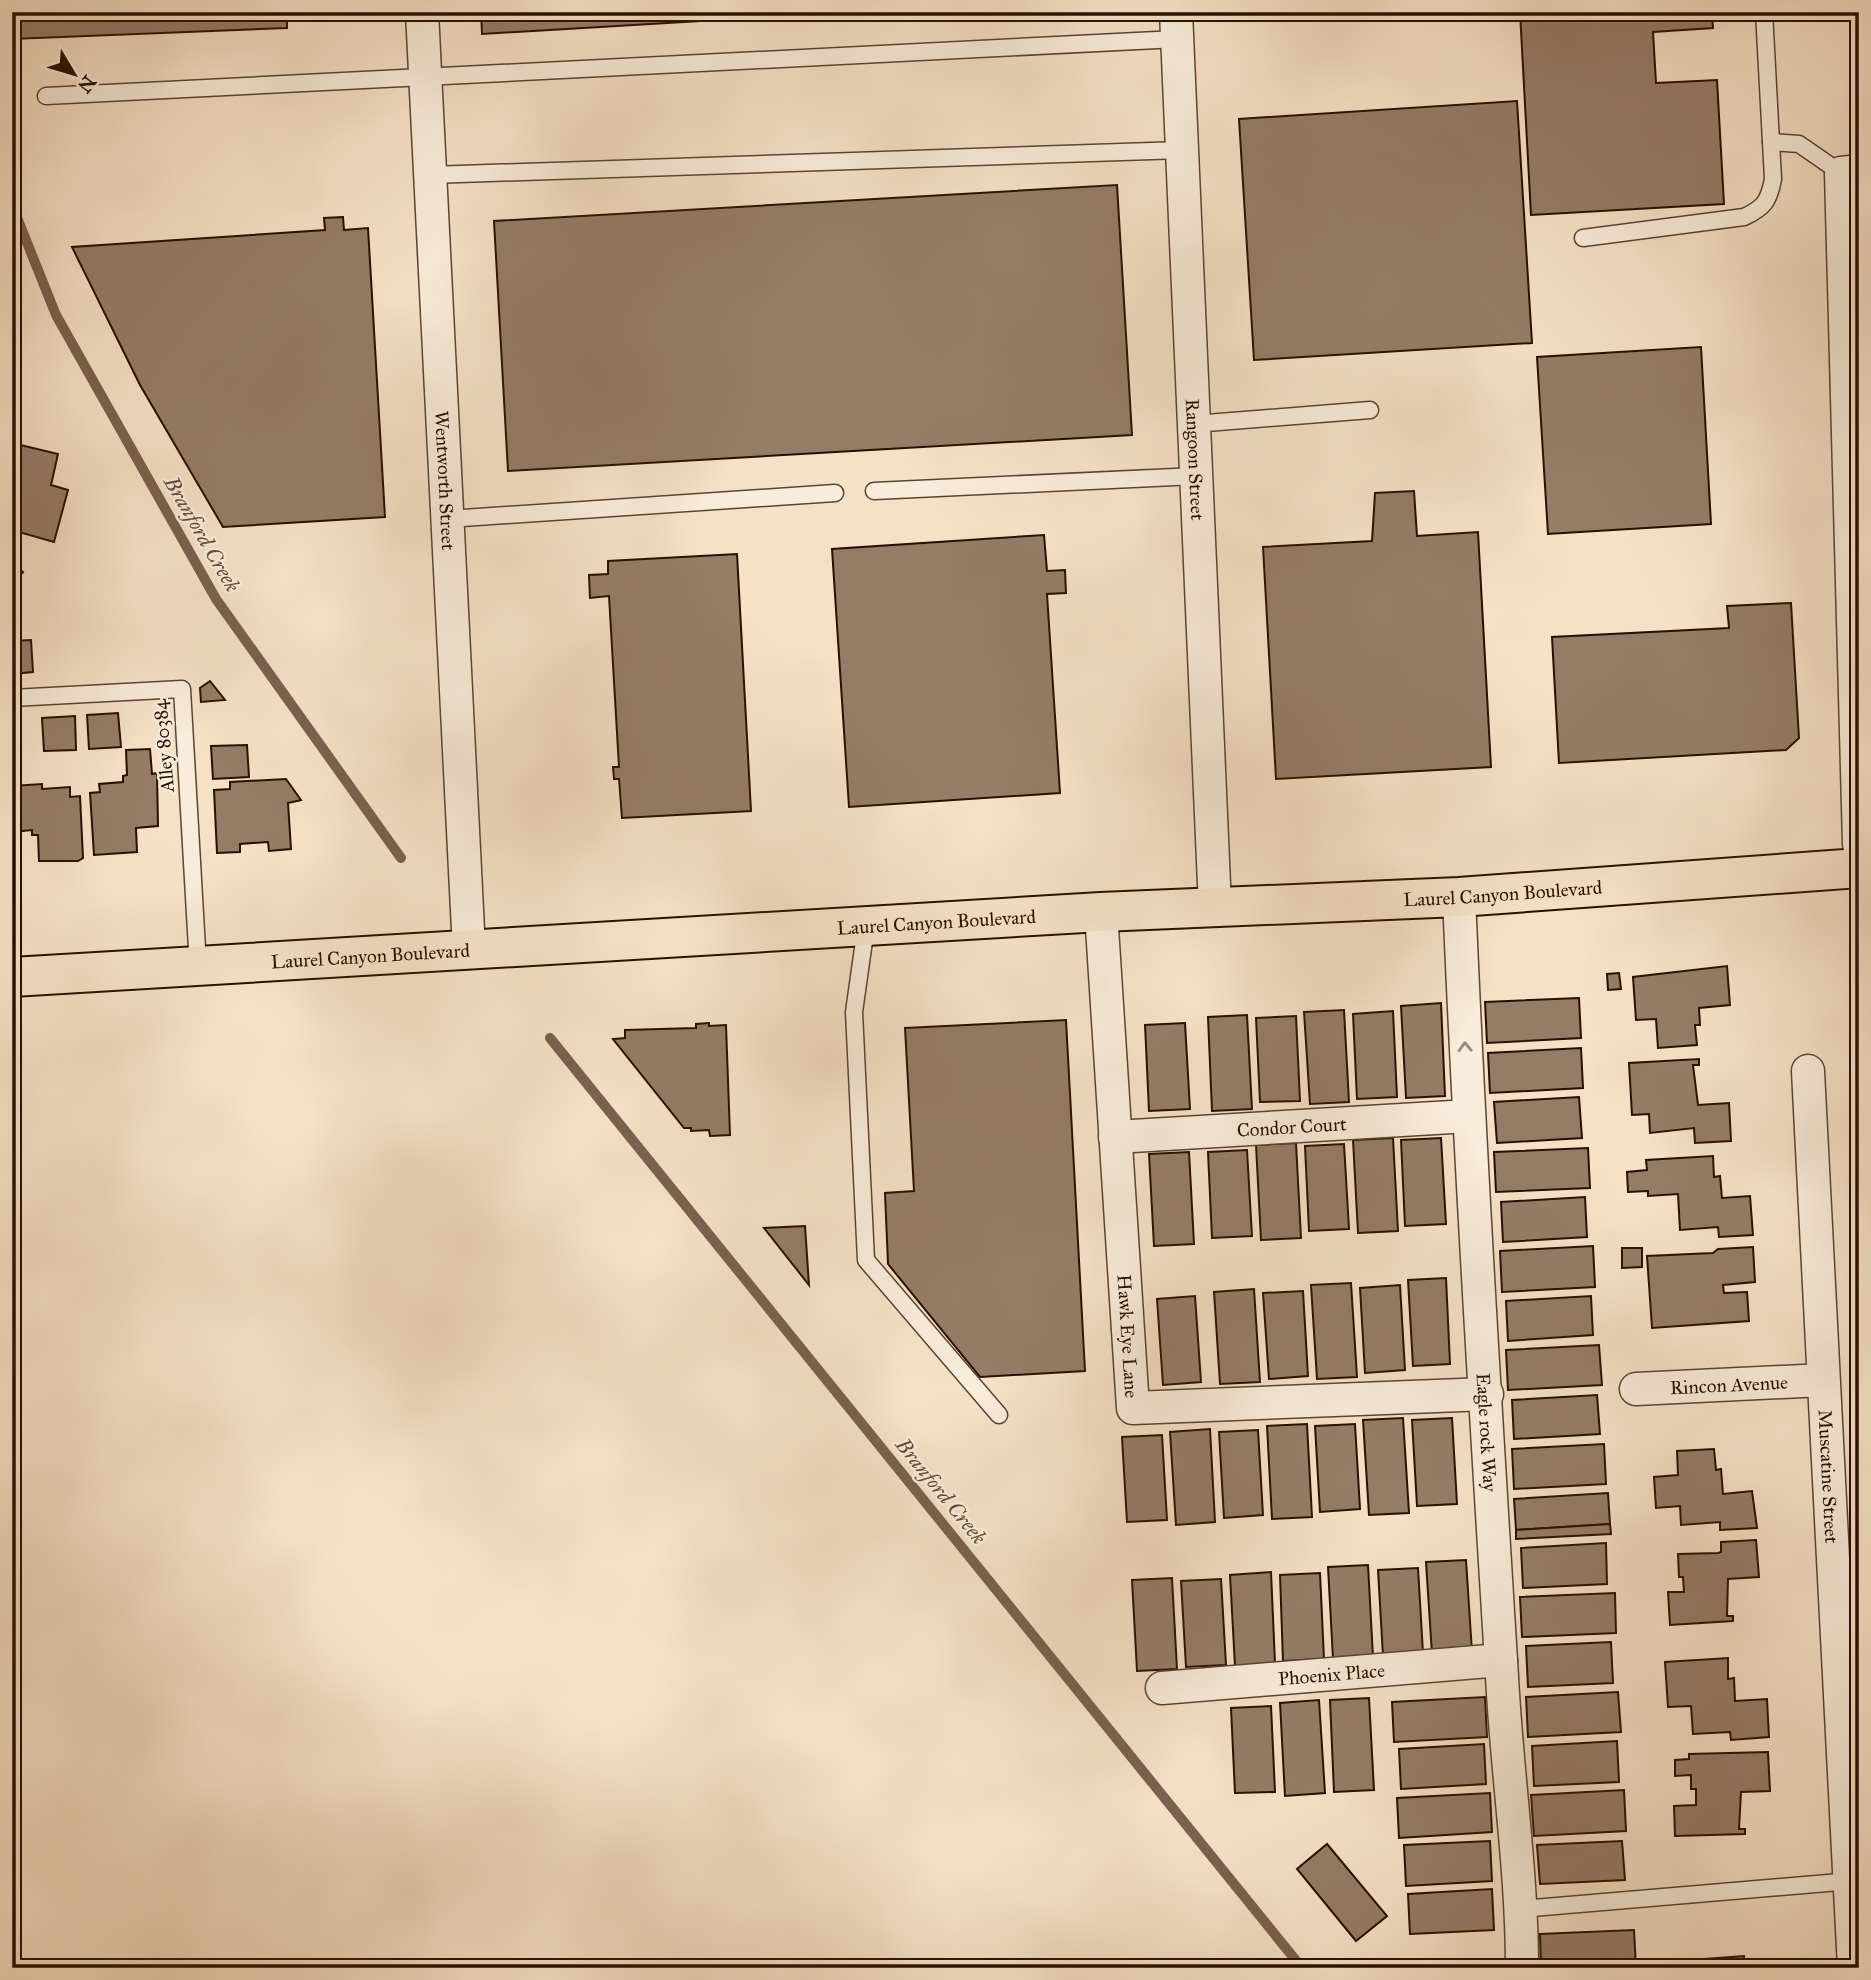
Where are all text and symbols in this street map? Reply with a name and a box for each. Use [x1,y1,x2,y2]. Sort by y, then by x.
north arrow [38,38,108,108]
text: N [73,71,101,98]
street label: Rangoon Street [1181,398,1209,521]
street label: Wentworth Street [430,410,460,551]
water label: Branford Creek [158,471,246,597]
street label: Alley 80384 [148,698,179,794]
street label: Laurel Canyon Boulevard [1403,876,1603,911]
street label: Laurel Canyon Boulevard [836,905,1037,940]
street label: Laurel Canyon Boulevard [270,939,471,974]
one-way arrow [1458,1042,1473,1053]
street label: Condor Court [1236,1112,1348,1142]
street label: Hawk Eye Lane [1112,1274,1143,1399]
street label: Rincon Avenue [1669,1371,1789,1399]
street label: Eagle rock Way [1472,1372,1502,1494]
street label: Muscatine Street [1813,1409,1843,1544]
water label: Branford Creek [890,1432,992,1550]
street label: Phoenix Place [1277,1659,1386,1690]

